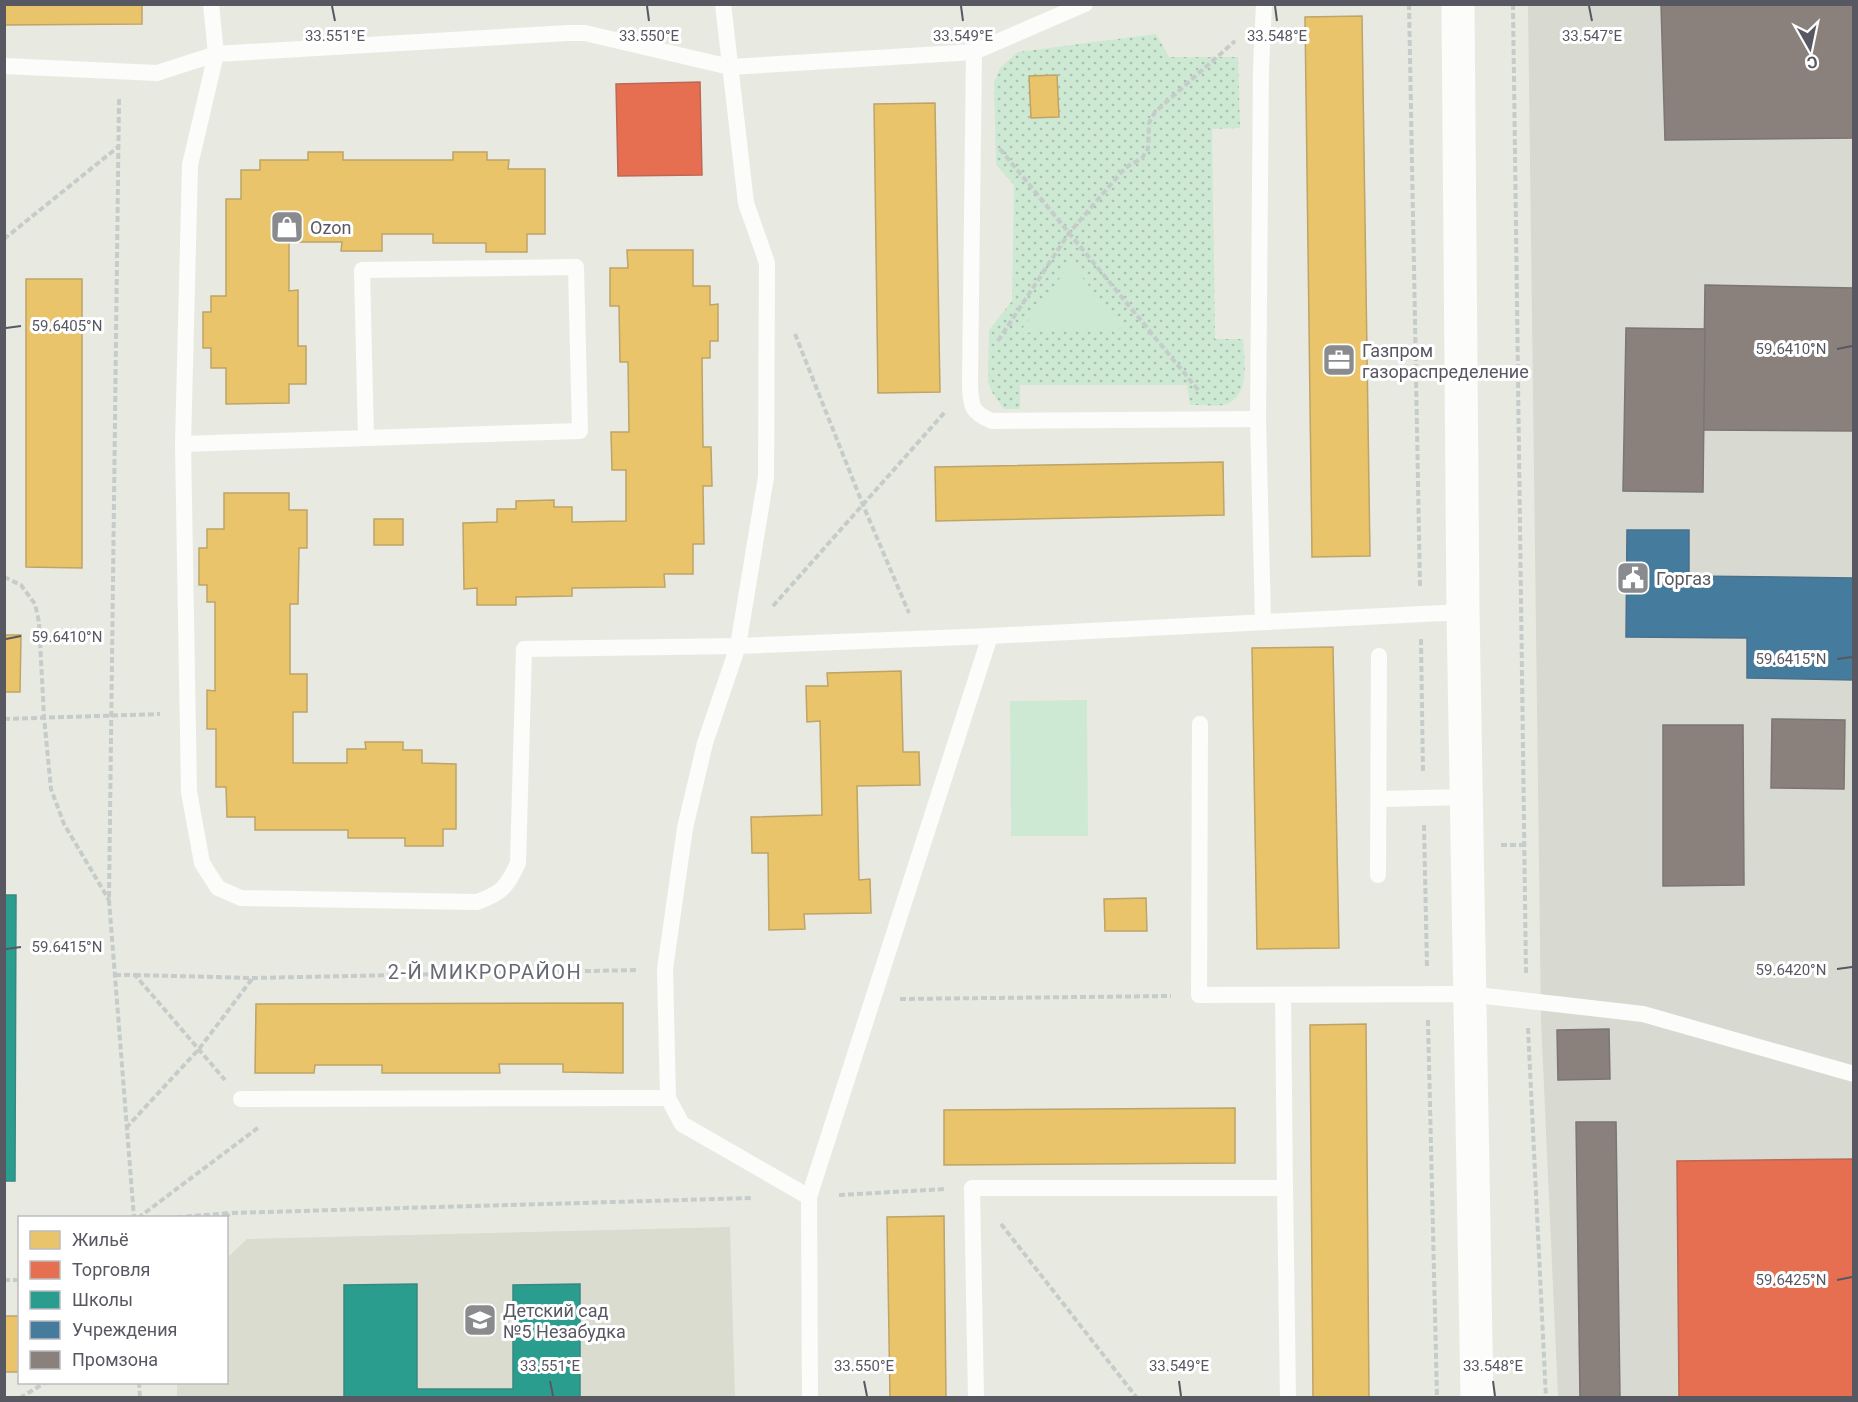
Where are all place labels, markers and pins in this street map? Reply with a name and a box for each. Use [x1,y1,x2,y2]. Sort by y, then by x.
shop icon: Ozon [269,209,305,245]
place label: Ozon [310,217,351,238]
place label: Газпром газораспределение [1362,340,1529,382]
office icon: Газпром газораспределение [1321,342,1357,378]
public building icon: Горгаз [1615,560,1651,596]
place label: Горгаз [1656,568,1711,589]
place label: Детский сад №5 Незабудка [503,1300,626,1342]
school or university icon: Детский сад №5 Незабудка [462,1302,498,1338]

